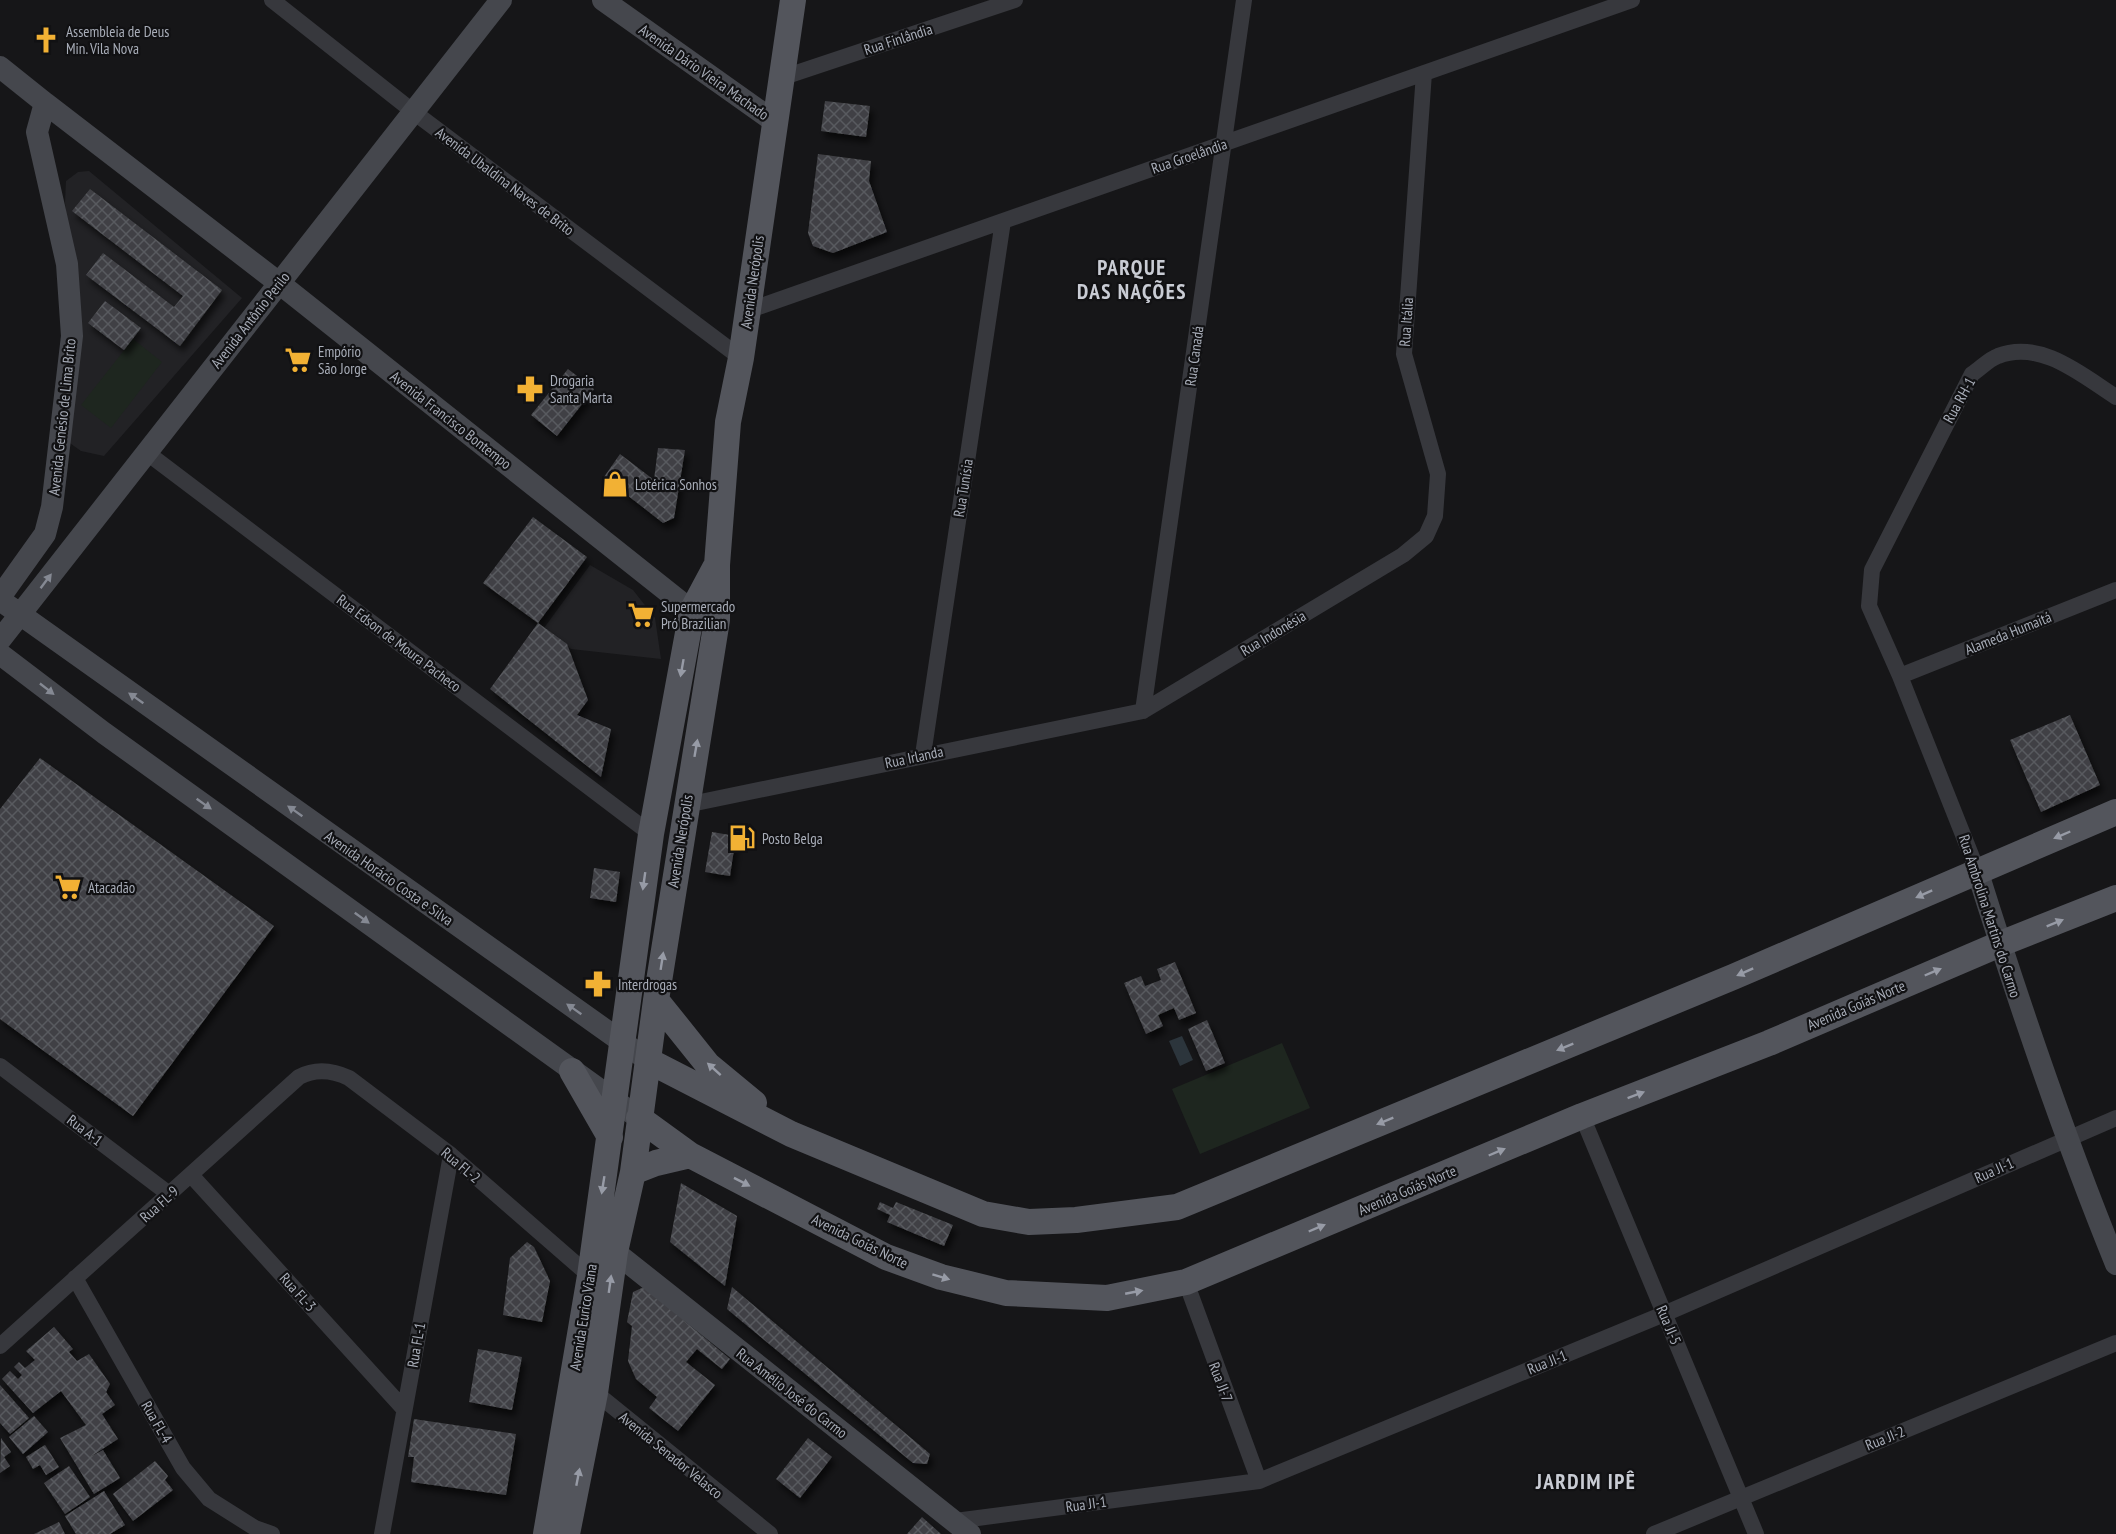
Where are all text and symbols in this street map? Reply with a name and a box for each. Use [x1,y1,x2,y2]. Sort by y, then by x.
street label: Rua Finlândia [861,19,935,59]
street label: Avenida Dário Vieira Machado [635,20,773,124]
place label: Assembleia de Deus Min. Vila Nova [66,22,169,58]
church icon: Assembleia de Deus Min. Vila Nova [31,25,61,55]
street label: Avenida Ubaldina Naves de Brito [432,123,578,239]
street label: Rua Groelândia [1149,134,1229,178]
street label: Avenida Nerópolis [736,234,768,330]
district label: PARQUE DAS NAÇÕES [1077,254,1187,305]
street label: Avenida Antônio Perilo [206,268,294,372]
street label: Rua Itália [1395,297,1417,347]
street label: Rua Canadá [1180,325,1208,387]
street label: Avenida Genésio de Lima Brito [44,338,80,496]
place label: Empório São Jorge [318,342,367,378]
supermarket icon: Empório São Jorge [283,345,313,375]
street label: Avenida Francisco Bontempo [387,367,515,473]
place label: Drogaria Santa Marta [550,371,612,407]
pharmacy icon: Drogaria Santa Marta [515,374,545,404]
street label: Rua RH-1 [1939,374,1979,426]
street label: Rua Tunísia [949,458,977,518]
shop icon: Lotérica Sonhos [600,469,630,499]
place label: Lotérica Sonhos [635,475,717,494]
one-way arrow [40,573,52,589]
street label: Rua Edson de Moura Pacheco [333,590,465,696]
place label: Supermercado Pró Brazilian [661,597,735,633]
supermarket icon: Supermercado Pró Brazilian [626,600,656,630]
street label: Rua Indonésia [1237,606,1309,660]
street label: Alameda Humaitá [1962,607,2054,659]
one-way arrow [677,659,686,678]
one-way arrow [38,683,54,695]
one-way arrow [129,692,145,704]
one-way arrow [691,738,700,757]
street label: Rua Irlanda [883,742,945,772]
street label: Avenida Nerópolis [663,793,697,889]
one-way arrow [195,798,211,810]
one-way arrow [288,805,304,817]
fuel station icon: Posto Belga [727,823,757,853]
street label: Avenida Horácio Costa e Silva [321,826,457,930]
place label: Posto Belga [762,829,823,848]
one-way arrow [2053,830,2071,840]
street label: Rua Ambrolina Martins do Carmo [1955,832,2025,1000]
supermarket icon: Atacadão [53,872,83,902]
one-way arrow [640,872,649,891]
place label: Atacadão [88,878,135,897]
one-way arrow [1915,889,1932,898]
one-way arrow [354,912,370,924]
one-way arrow [2046,918,2064,928]
one-way arrow [658,952,667,971]
one-way arrow [1736,967,1754,977]
one-way arrow [1924,967,1942,977]
pharmacy icon: Interdrogas [583,969,613,999]
place label: Interdrogas [618,975,677,994]
street label: Avenida Goiás Norte [1804,976,1908,1034]
one-way arrow [566,1004,581,1016]
one-way arrow [1556,1043,1574,1052]
one-way arrow [707,1063,722,1076]
one-way arrow [1627,1090,1645,1099]
street label: Rua A-1 [63,1110,107,1150]
one-way arrow [1376,1117,1394,1126]
street label: Rua FL-2 [437,1143,485,1187]
one-way arrow [1488,1148,1505,1157]
street label: Rua JI-1 [1971,1153,2017,1187]
street label: Avenida Goiás Norte [1355,1161,1459,1219]
one-way arrow [598,1176,607,1195]
one-way arrow [734,1177,751,1187]
street label: Rua FL-9 [136,1182,182,1226]
street label: Avenida Goiás Norte [809,1210,911,1272]
one-way arrow [1308,1223,1326,1232]
street label: Avenida Eurico Viana [565,1262,601,1372]
street label: Rua FL-3 [276,1269,320,1315]
one-way arrow [932,1273,950,1282]
one-way arrow [606,1275,615,1294]
one-way arrow [1124,1287,1143,1296]
street label: Rua JI-5 [1652,1302,1686,1348]
street label: Rua FL-1 [403,1321,429,1369]
street label: Rua Amélio José do Carmo [733,1344,851,1442]
street label: Rua JI-1 [1524,1345,1570,1379]
street label: Rua JI-7 [1205,1359,1237,1405]
street label: Rua FL-4 [137,1398,177,1447]
street label: Avenida Senador Velasco [615,1407,727,1503]
street label: Rua JI-2 [1862,1421,1908,1455]
one-way arrow [574,1467,583,1486]
district label: JARDIM IPÊ [1535,1468,1636,1495]
street label: Rua JI-1 [1064,1492,1108,1516]

